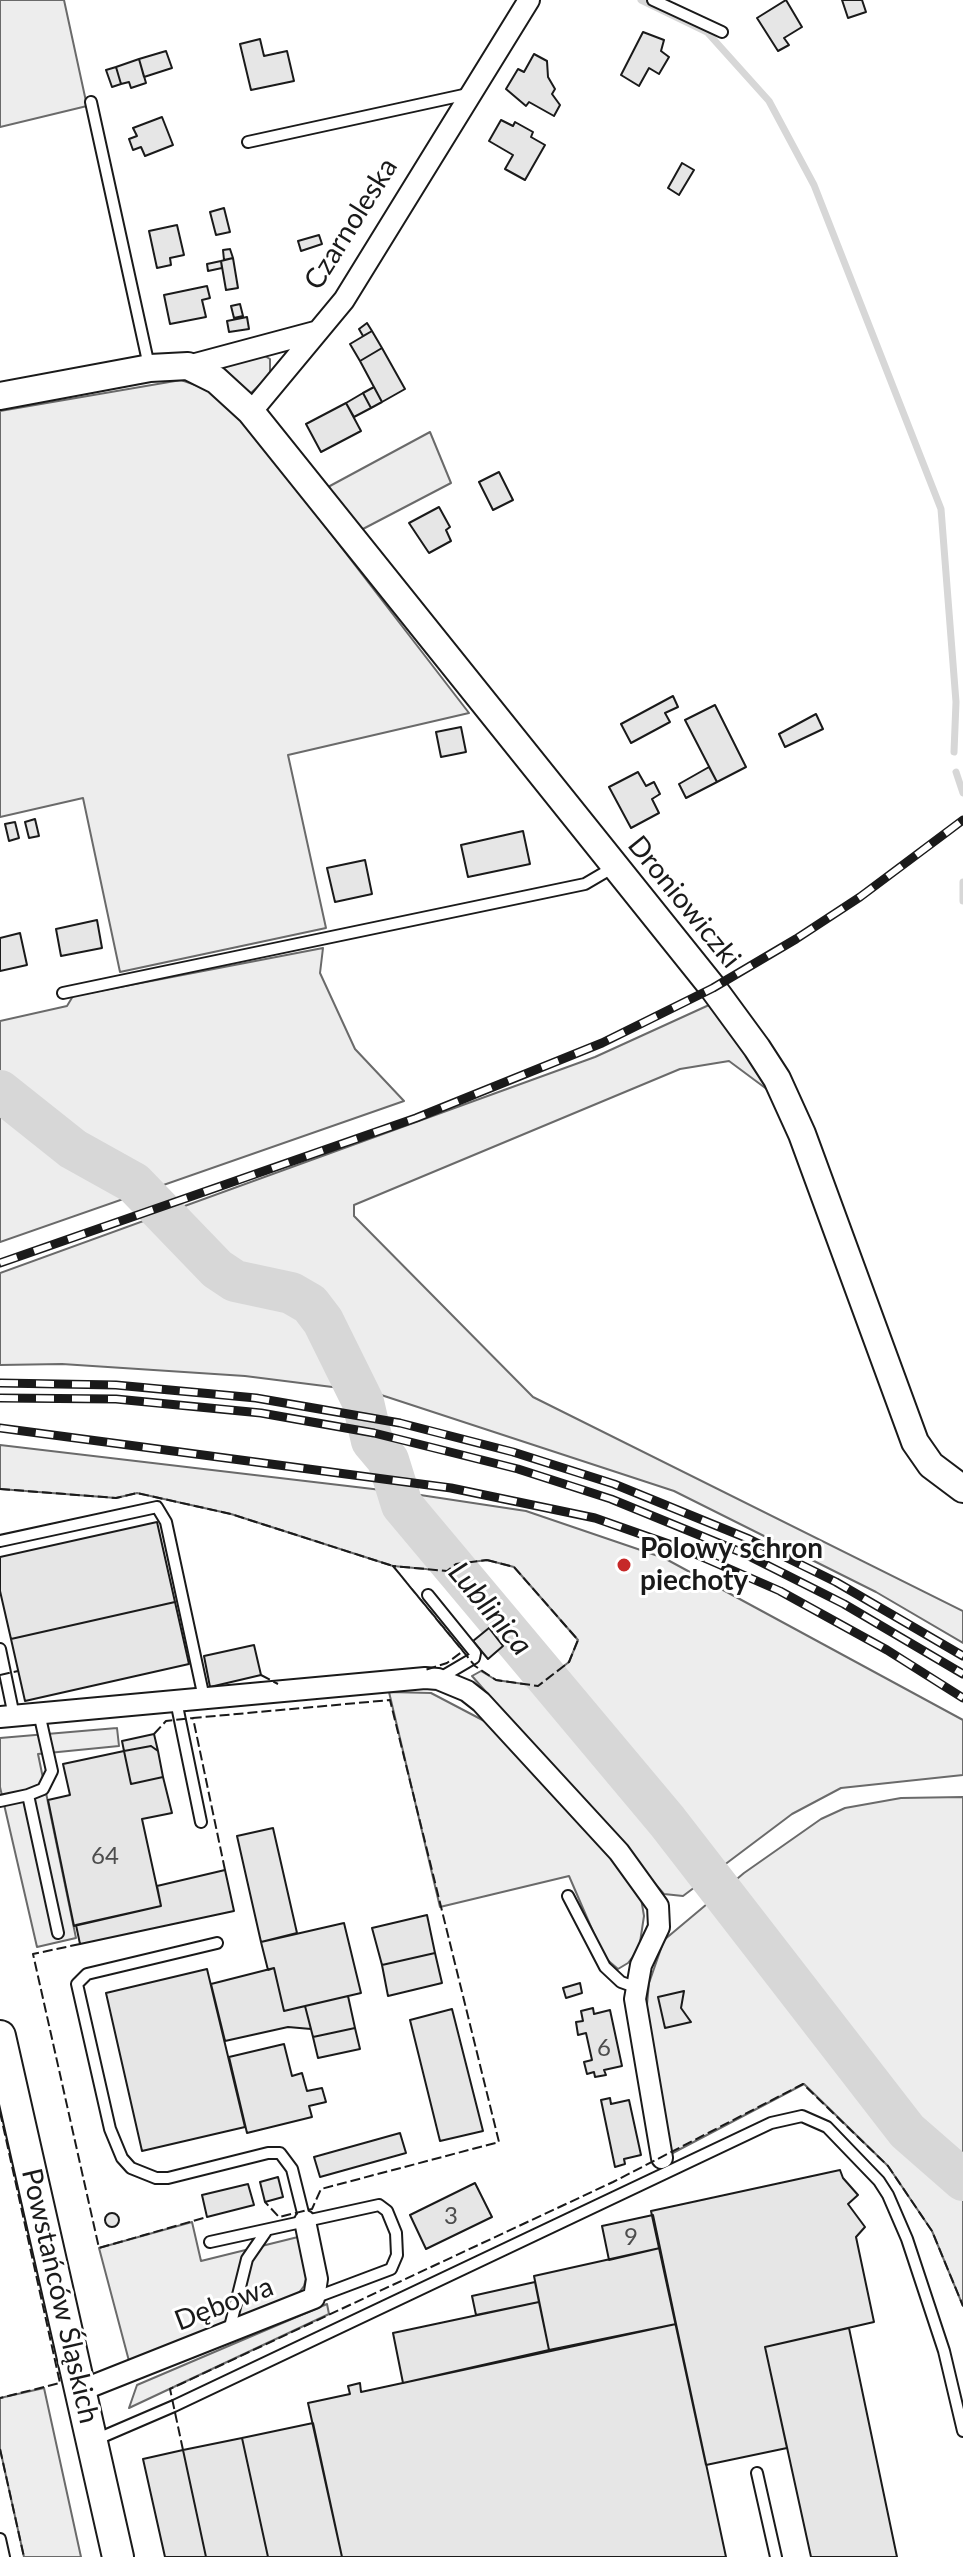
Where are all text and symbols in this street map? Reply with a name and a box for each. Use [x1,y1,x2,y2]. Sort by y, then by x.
street label: Czarnoleska [297,152,405,296]
street label: Droniowiczki [621,829,747,975]
place label: Polowy schron piechoty [640,1532,823,1598]
water label: Lublinica [441,1555,539,1663]
marker: Polowy schron piechoty [615,1556,633,1574]
house number: 64 [91,1842,119,1870]
house number: 6 [597,2034,611,2062]
street label: Powstańców Śląskich [14,2165,106,2427]
house number: 3 [444,2202,458,2230]
house number: 9 [624,2223,638,2251]
street label: Dębowa [170,2270,278,2338]

